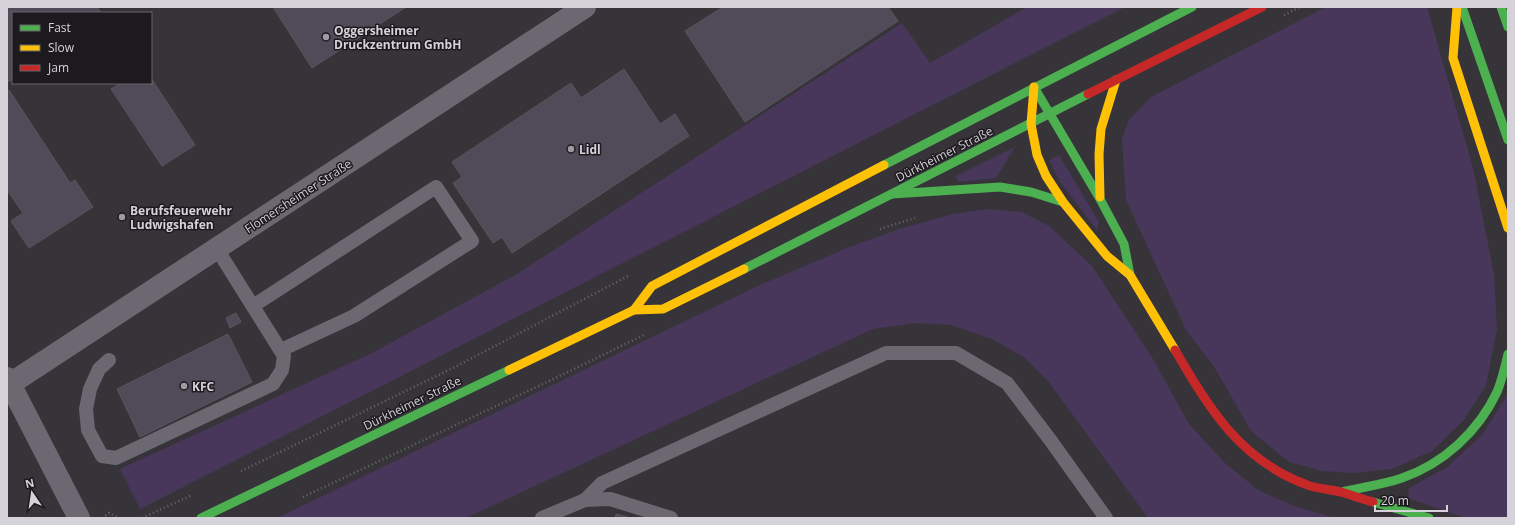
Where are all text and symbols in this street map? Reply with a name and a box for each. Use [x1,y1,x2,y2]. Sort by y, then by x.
legend [12,12,152,84]
text: Fast [48,19,71,36]
place label: Oggersheimer Druckzentrum GmbH [334,22,461,53]
marker: Oggersheimer Druckzentrum GmbH [321,32,331,42]
text: Slow [48,39,75,56]
text: Jam [47,59,69,76]
street label: Dürkheimer Straße [893,122,996,186]
place label: Lidl [579,141,601,158]
marker: Lidl [566,144,576,154]
street label: Flomersheimer Straße [241,155,355,237]
place label: Berufsfeuerwehr Ludwigshafen [130,202,233,233]
marker: Berufsfeuerwehr Ludwigshafen [117,212,127,222]
street label: Dürkheimer Straße [360,372,464,434]
place label: KFC [192,378,215,395]
marker: KFC [179,381,189,391]
north arrow [12,473,52,513]
text: N [24,474,36,491]
scale bar [1375,487,1447,513]
text: 20 m [1381,492,1409,509]

